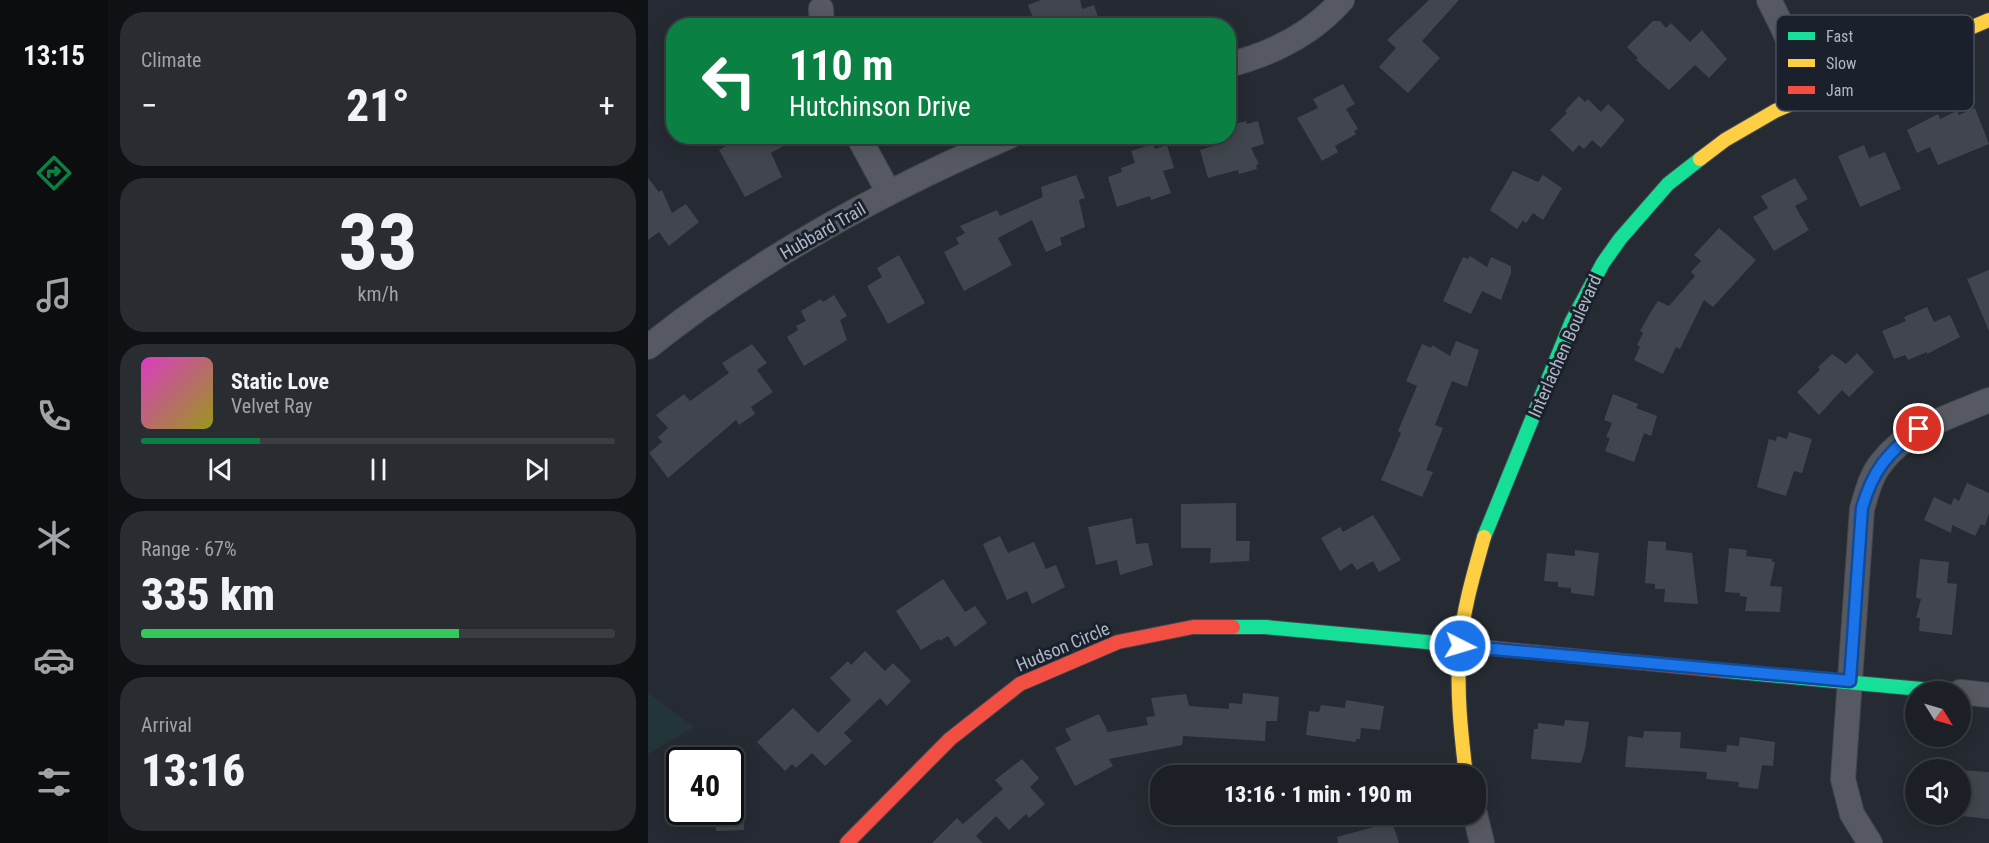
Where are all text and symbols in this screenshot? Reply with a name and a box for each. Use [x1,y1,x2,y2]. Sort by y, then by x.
legend [1776,15,1974,111]
text: Fast [1826,27,1853,46]
text: 13:15 [23,40,85,72]
text: 110 m [789,41,894,90]
icon: left [690,42,768,120]
text: Climate [141,48,201,72]
text: Slow [1826,54,1856,73]
text: 21° [346,79,410,132]
text: Jam [1826,81,1853,100]
text: − [141,86,158,125]
text: + [599,86,615,125]
text: Hutchinson Drive [789,91,971,123]
icon: directions [33,152,75,194]
text: 33 [339,197,417,288]
street label: Hubbard Trail [776,198,869,263]
street label: Interlachen Boulevard [1524,271,1605,420]
icon: music [33,274,75,316]
text: km/h [357,282,399,306]
text: Static Love [231,369,329,394]
text: Velvet Ray [231,394,312,418]
icon: phone [33,395,75,437]
pin [1893,403,1944,454]
icon: arrive [1902,412,1935,445]
icon: previous [204,453,237,486]
icon: pause [362,453,395,486]
icon: next [520,453,553,486]
icon: climate [33,517,75,559]
text: Range · 67% [141,537,237,561]
text: 335 km [141,568,275,621]
position arrow [1428,614,1492,678]
street label: Hudson Circle [1013,617,1113,676]
icon: car [33,639,75,681]
north arrow [1905,681,1971,747]
map controls [1905,681,1971,825]
text: Arrival [141,713,192,737]
text: 13:16 [141,744,245,797]
speed limit sign: 40 [666,747,744,825]
button: sound [1905,759,1971,825]
icon: filters [33,761,75,803]
text: 13:16 · 1 min · 190 m [1224,782,1412,807]

